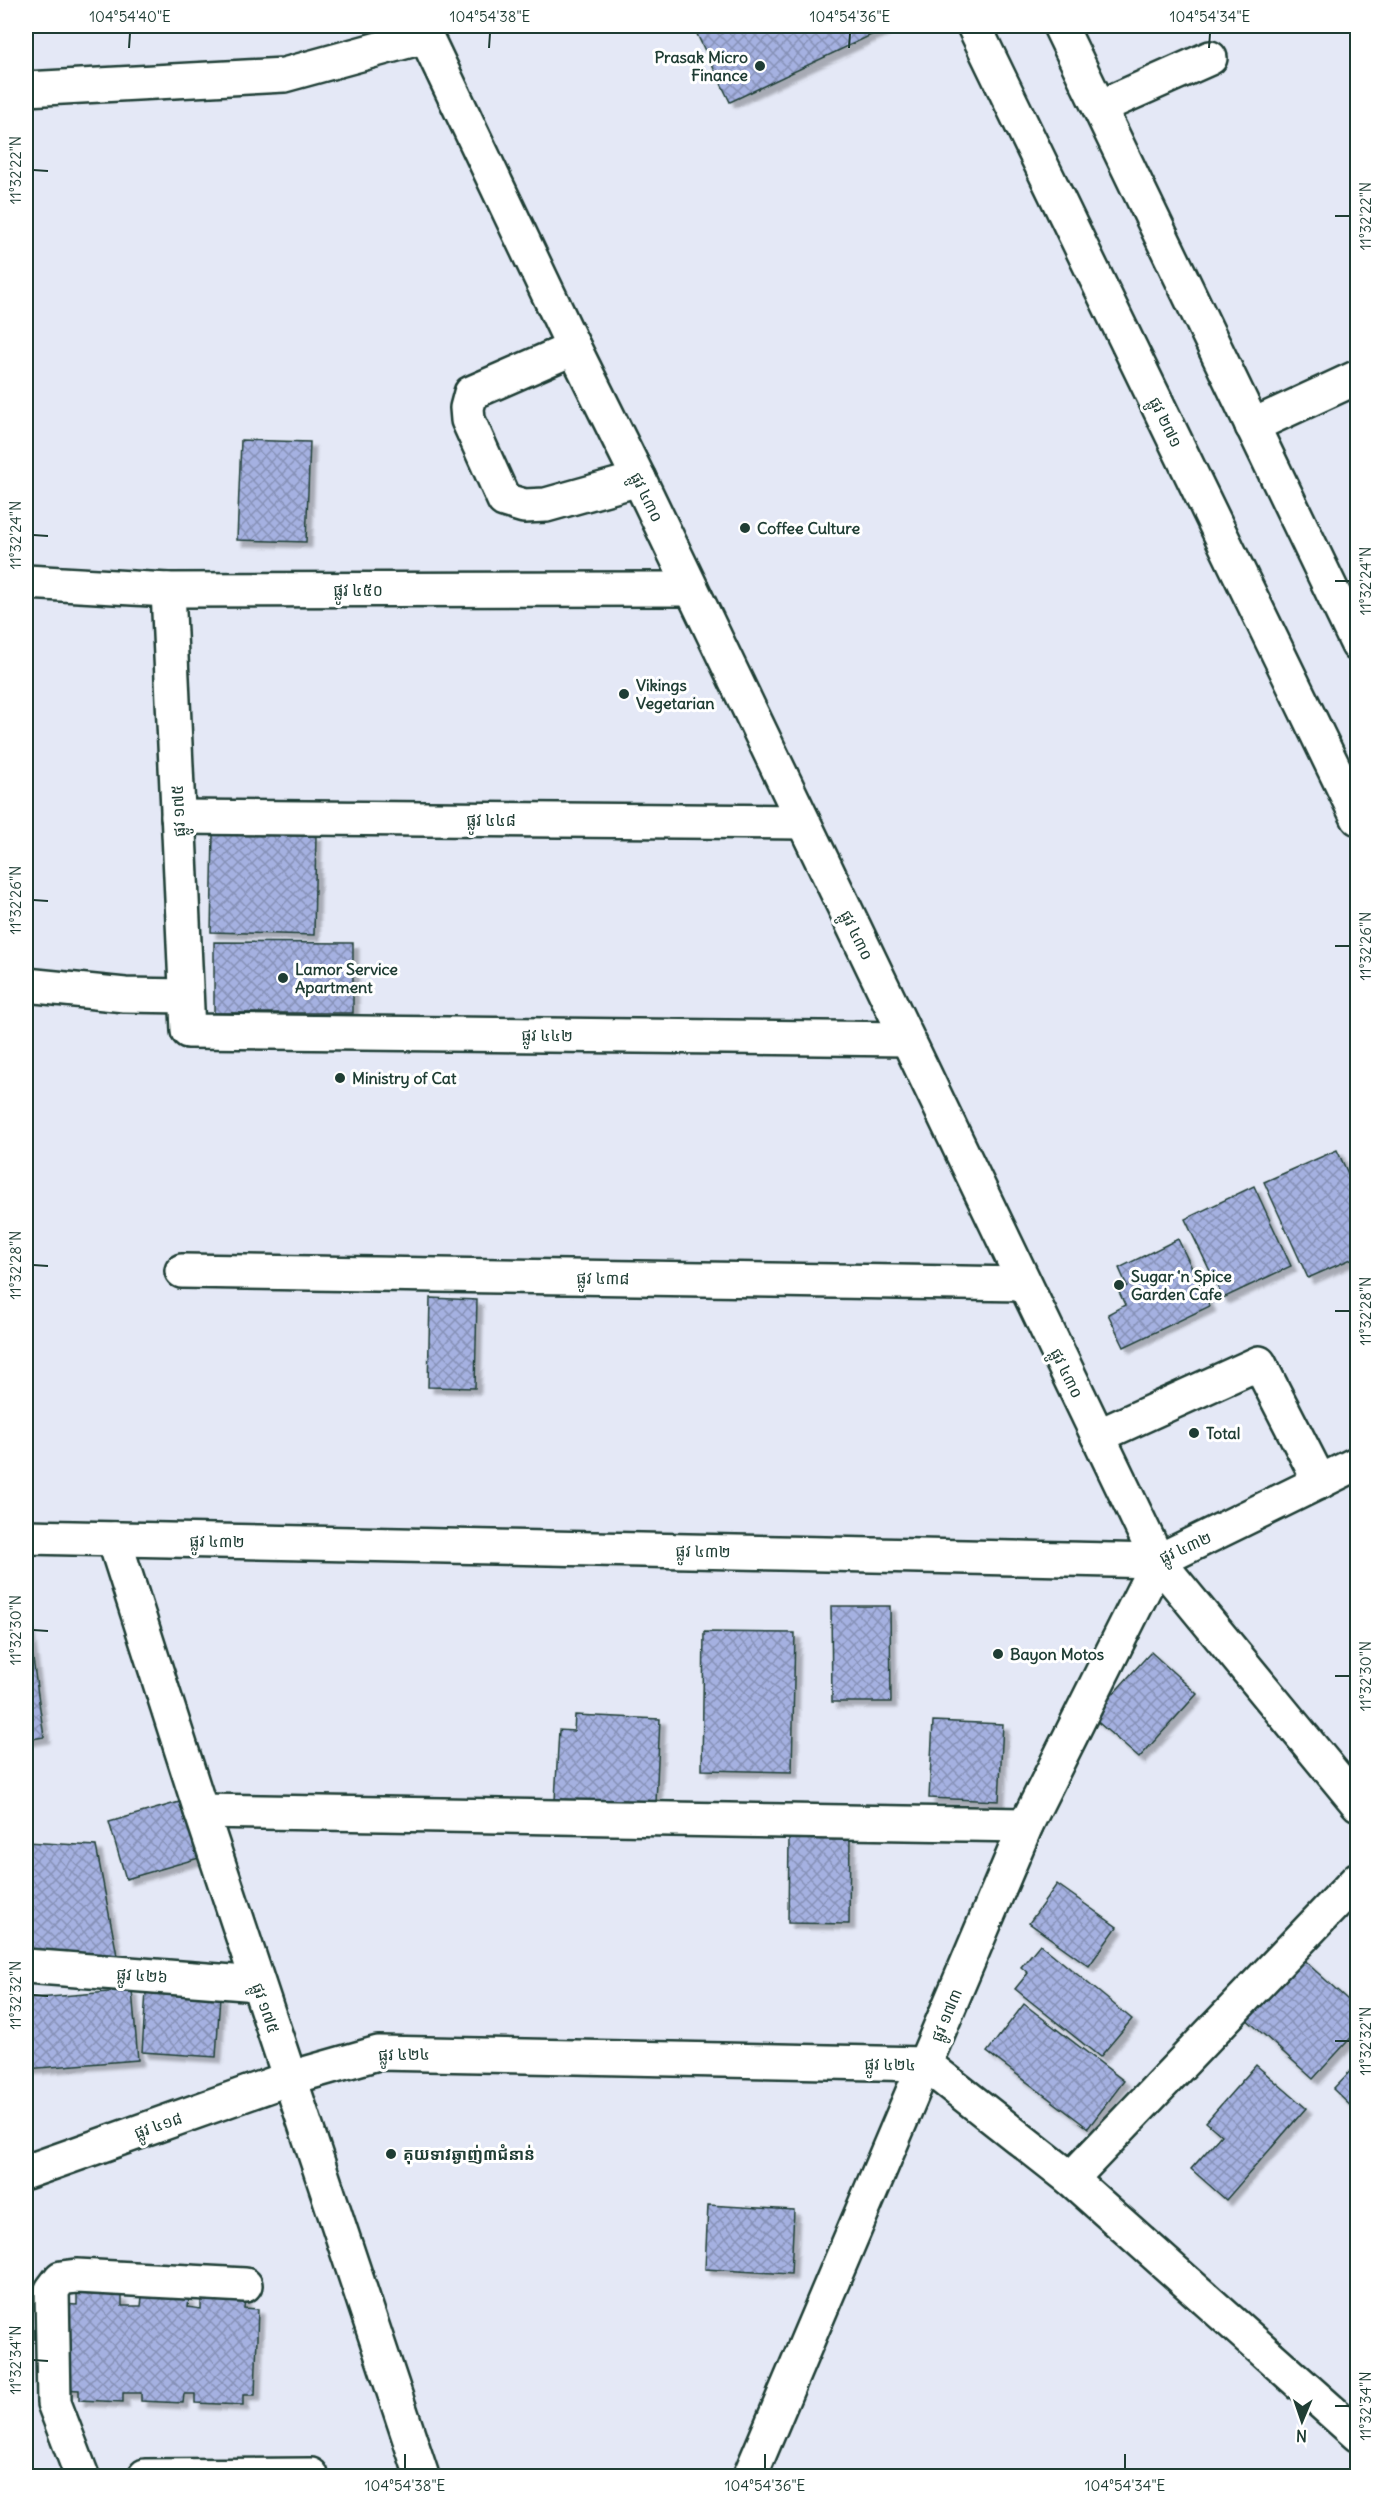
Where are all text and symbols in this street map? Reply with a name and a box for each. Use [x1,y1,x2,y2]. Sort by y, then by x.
text: 104°54'40"E [89,7,171,26]
text: 104°54'38"E [450,7,531,26]
text: 104°54'36"E [810,7,891,26]
text: 104°54'34"E [1170,7,1251,26]
place label: Prasak Micro Finance [654,47,748,85]
marker: Prasak Micro Finance [753,59,767,73]
text: 11°32'22"N [6,136,25,204]
text: 11°32'22"N [1356,182,1375,250]
street label: ផ្លូវ ២៧១ [1141,393,1187,453]
street label: ផ្លូវ ៤៣០ [622,469,668,527]
text: 11°32'24"N [6,501,25,569]
place label: Coffee Culture [757,518,860,538]
marker: Coffee Culture [738,521,752,535]
text: 11°32'24"N [1356,547,1375,615]
street label: ផ្លូវ ៤៥០ [333,580,383,605]
place label: Vikings Vegetarian [636,675,715,714]
marker: Vikings Vegetarian [617,687,631,701]
street label: ផ្លូវ ១៧៥ [167,784,194,837]
street label: ផ្លូវ ៤៤៨ [466,810,516,835]
text: 11°32'26"N [6,866,25,934]
street label: ផ្លូវ ៤៣០ [832,907,878,965]
text: 11°32'26"N [1356,912,1375,980]
place label: Lamor Service Apartment [295,959,398,998]
marker: Lamor Service Apartment [276,971,290,985]
street label: ផ្លូវ ៤៤២ [521,1025,573,1050]
place label: Ministry of Cat [352,1068,457,1089]
marker: Ministry of Cat [333,1071,347,1085]
text: 11°32'28"N [6,1231,25,1299]
place label: Sugar 'n Spice Garden Cafe [1131,1266,1232,1304]
street label: ផ្លូវ ៤៣៨ [576,1268,630,1293]
text: 11°32'28"N [1356,1277,1375,1345]
marker: Sugar 'n Spice Garden Cafe [1112,1278,1126,1292]
street label: ផ្លូវ ៤៣០ [1042,1345,1088,1403]
place label: Total [1206,1423,1240,1443]
marker: Total [1187,1426,1201,1440]
street label: ផ្លូវ ៤៣២ [1156,1527,1216,1572]
street label: ផ្លូវ ៤៣២ [189,1531,245,1556]
street label: ផ្លូវ ៤៣២ [675,1541,731,1566]
text: 11°32'30"N [6,1595,25,1665]
text: 11°32'30"N [1356,1641,1375,1711]
place label: Bayon Motos [1010,1644,1104,1665]
marker: Bayon Motos [991,1647,1005,1661]
text: 11°32'32"N [6,1961,25,2029]
street label: ផ្លូវ ៤២៦ [115,1963,168,1991]
street label: ផ្លូវ ១៧៥ [244,1980,284,2037]
street label: ផ្លូវ ១៧៣ [926,1985,970,2046]
text: 11°32'32"N [1356,2007,1375,2075]
street label: ផ្លូវ ៤២៤ [378,2044,430,2069]
street label: ផ្លូវ ៤២៤ [864,2054,916,2079]
street label: ផ្លូវ ៤១៨ [131,2107,186,2147]
place label: គុយទាវឆ្ងាញ់៣ជំនាន់ [403,2143,535,2165]
marker: គុយទាវឆ្ងាញ់៣ជំនាន់ [384,2147,398,2161]
text: 11°32'34"N [6,2325,25,2395]
text: 11°32'34"N [1356,2371,1375,2441]
north arrow [1272,2391,1332,2451]
text: N [1296,2426,1307,2446]
text: 104°54'38"E [365,2476,446,2495]
text: 104°54'36"E [725,2476,806,2495]
text: 104°54'34"E [1085,2476,1166,2495]

